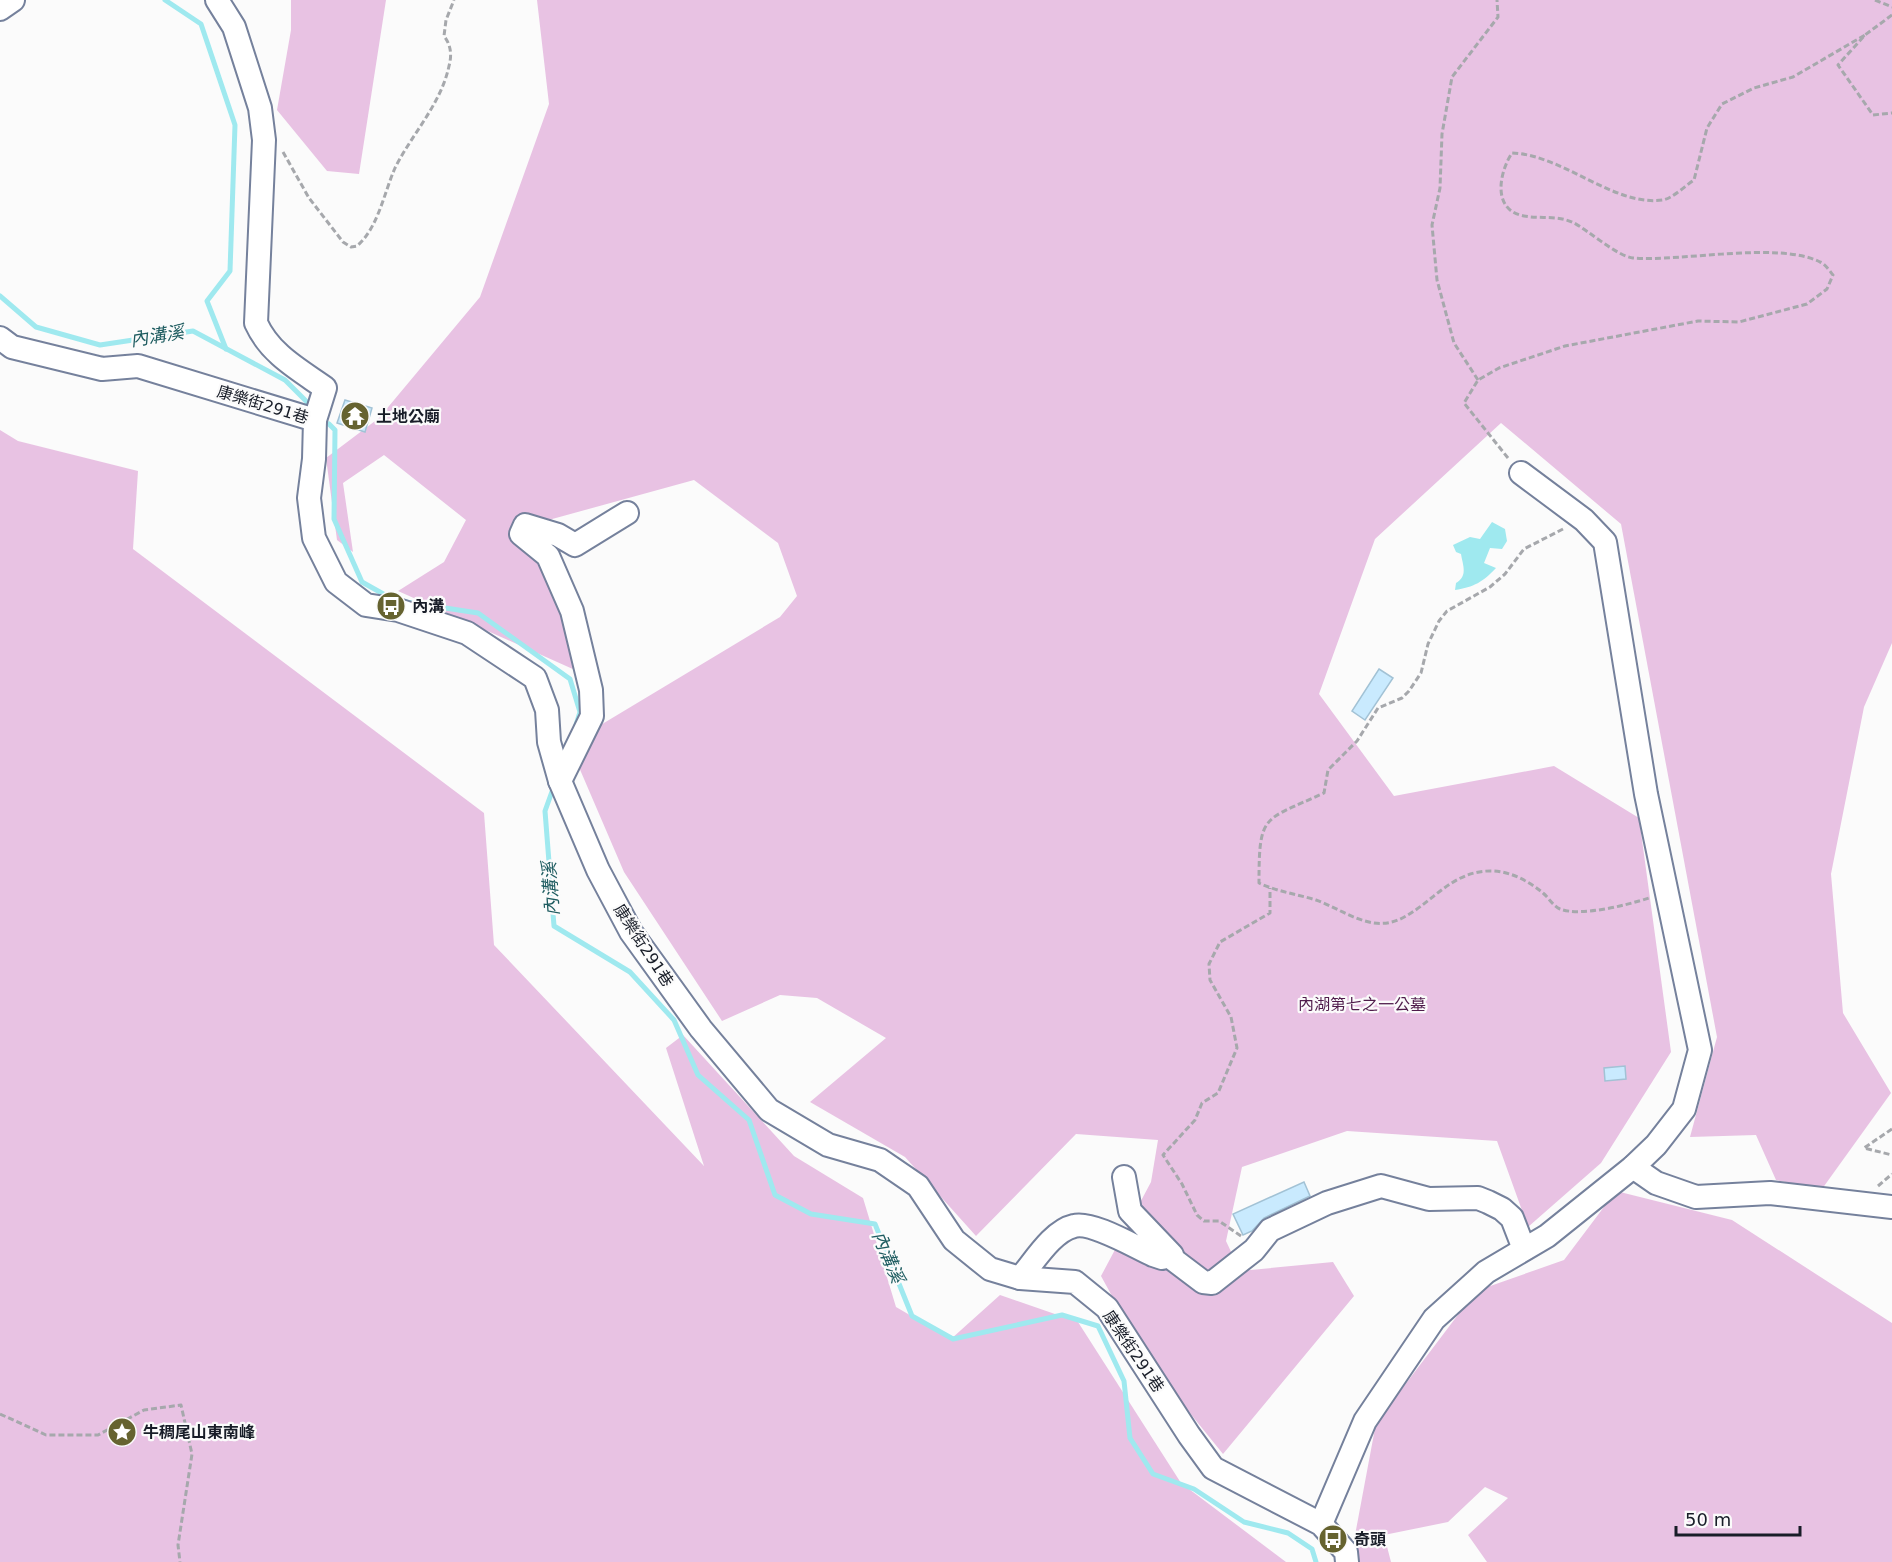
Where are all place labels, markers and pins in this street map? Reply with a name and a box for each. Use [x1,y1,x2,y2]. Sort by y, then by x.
temple icon: 土地公廟 [339,400,371,432]
place label: 土地公廟 [376,407,440,426]
bus stop icon: 內溝 [375,590,407,622]
place label: 內溝 [412,597,444,616]
place icon: 牛稠尾山東南峰 [106,1416,138,1448]
place label: 牛稠尾山東南峰 [143,1423,255,1442]
bus stop icon: 奇頭 [1317,1523,1349,1555]
place label: 奇頭 [1354,1530,1386,1549]

